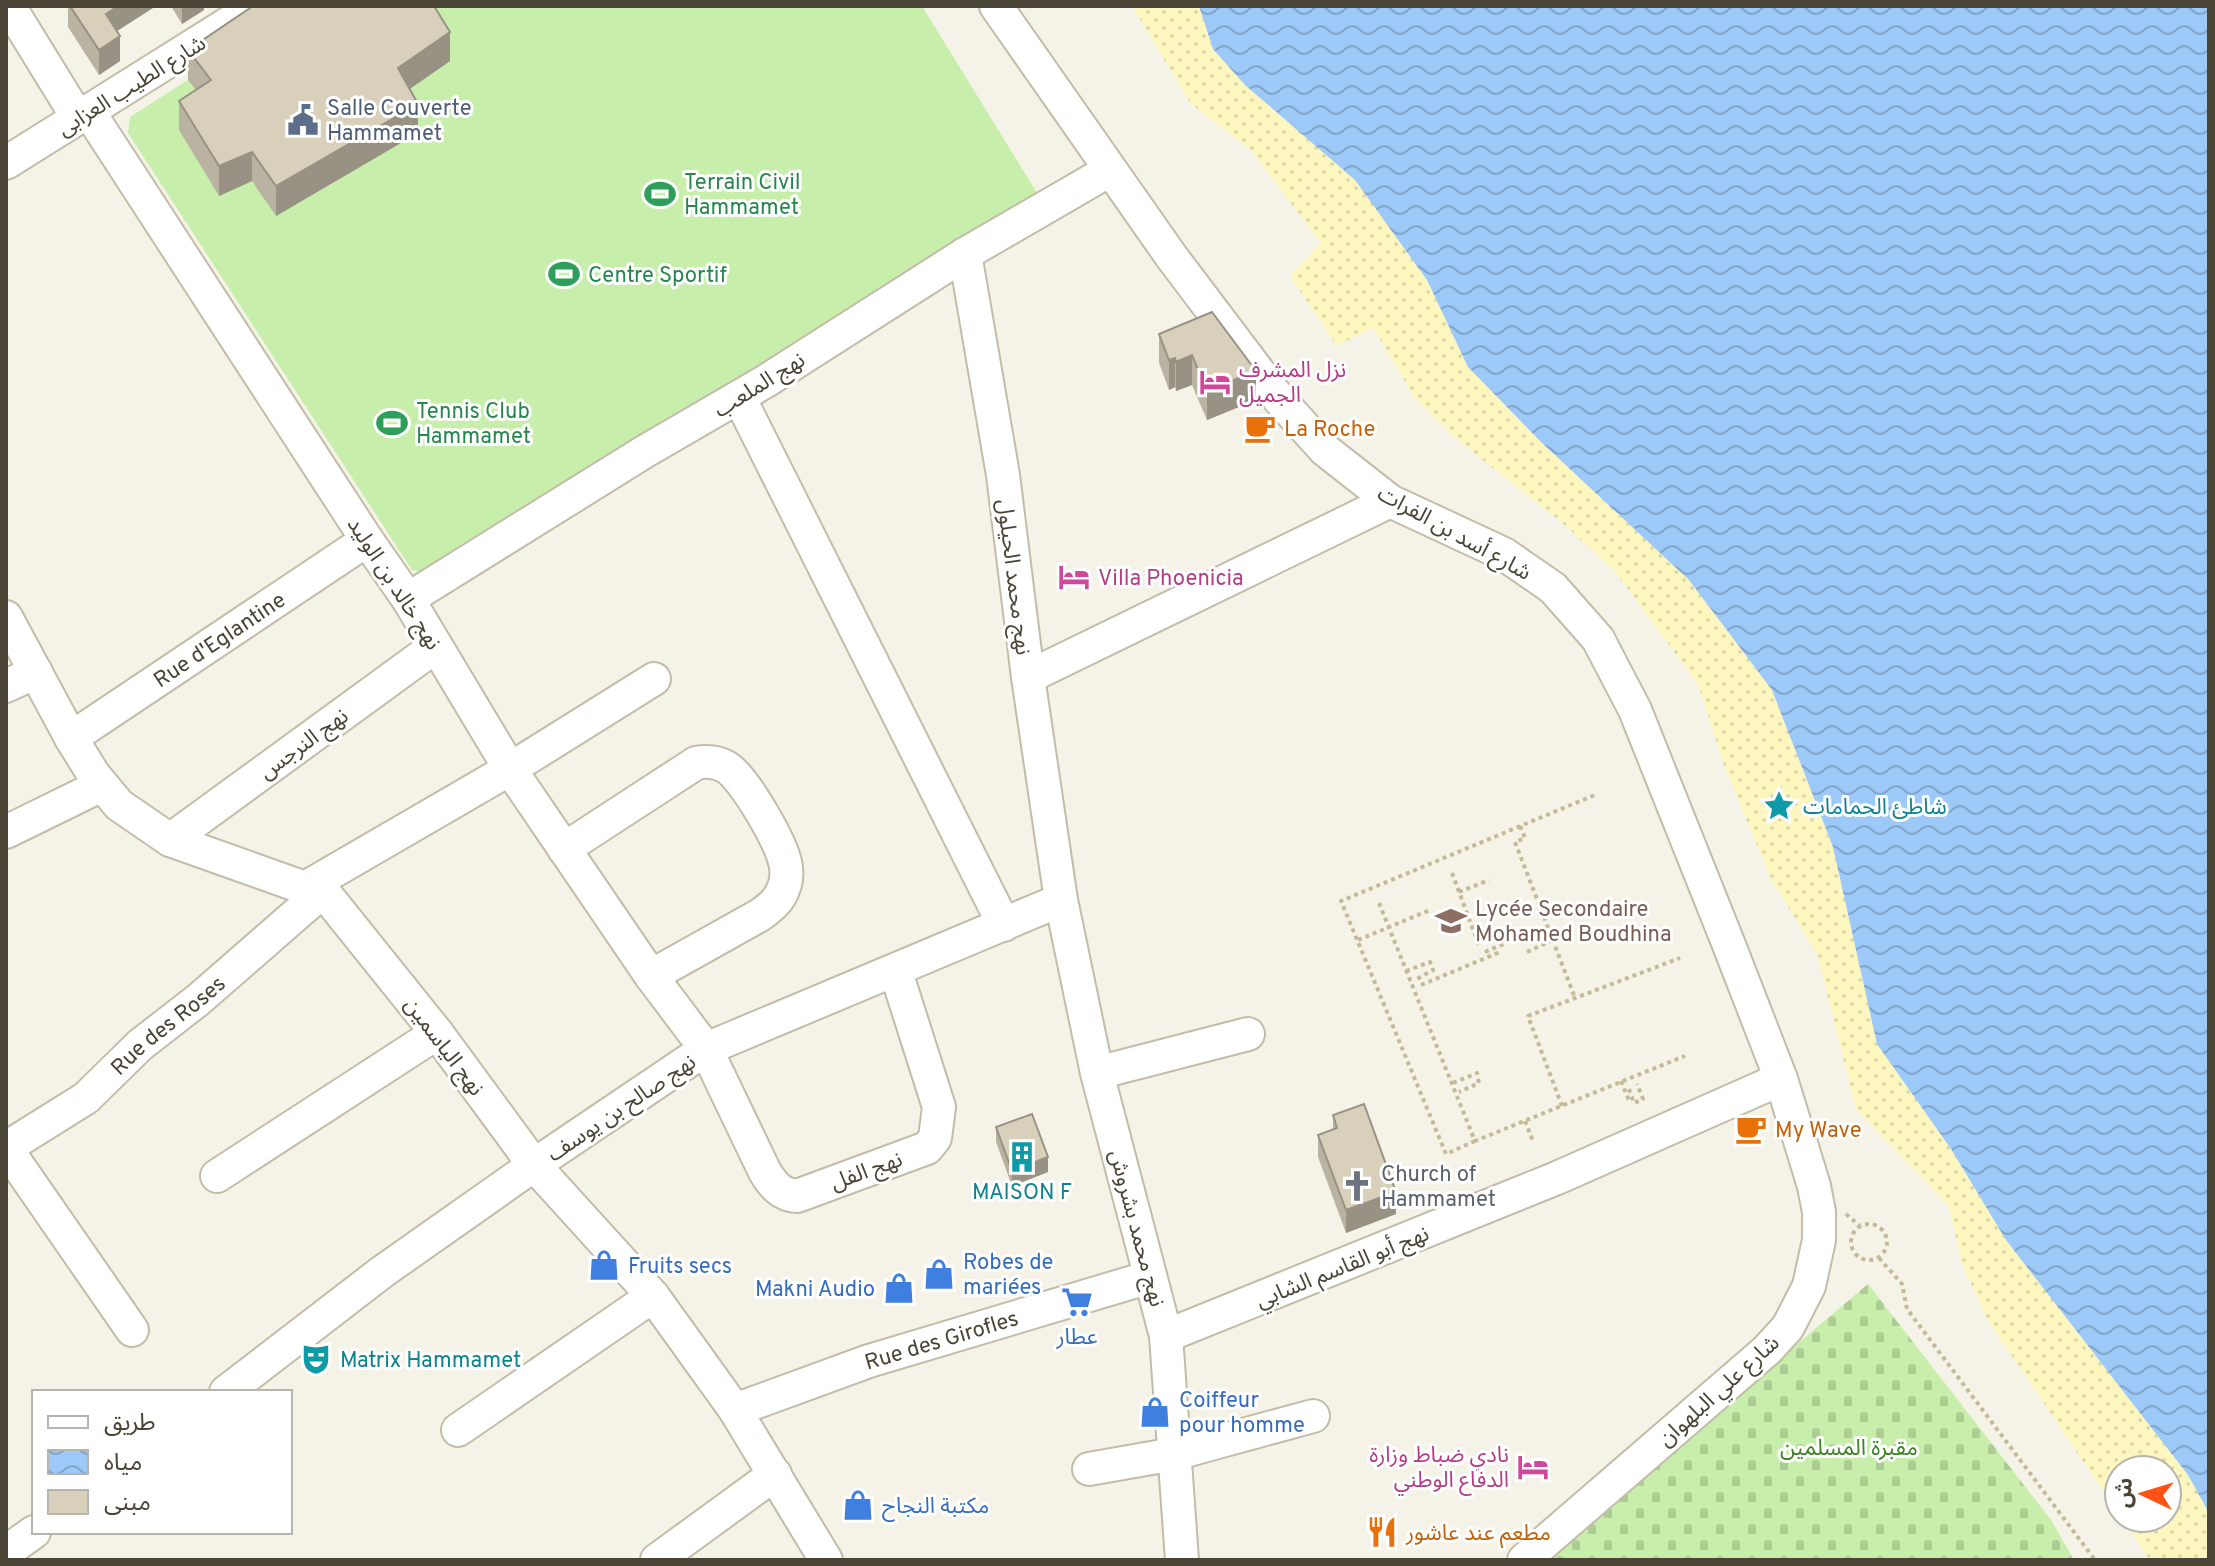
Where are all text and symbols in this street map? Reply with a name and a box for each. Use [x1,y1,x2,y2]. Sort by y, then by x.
street label: شارع الطيب العزابى [53,31,212,144]
place label: Salle Couverte Hammamet [327,96,472,148]
public building icon: Salle Couverte Hammamet [286,103,320,137]
place label: Terrain Civil Hammamet [684,170,801,222]
sports icon: Terrain Civil Hammamet [643,177,677,211]
sports icon: Centre Sportif [547,257,581,291]
place label: Centre Sportif [588,263,727,290]
street label: نهج الملعب [710,348,811,426]
place label: نزل المشرف الجميل [1239,358,1346,410]
hotel icon: نزل المشرف الجميل [1198,365,1232,399]
place label: Tennis Club Hammamet [416,399,531,451]
sports icon: Tennis Club Hammamet [375,406,409,440]
cafe icon: La Roche [1243,411,1277,445]
place label: La Roche [1284,417,1375,444]
street label: شارع أسد بن الفرات [1372,479,1536,588]
street label: نهج محمد الحيلول [989,498,1035,657]
street label: نهج خالد بن الوليد [339,513,446,656]
hotel icon: Villa Phoenicia [1057,560,1091,594]
place label: Villa Phoenicia [1098,566,1244,593]
street label: Rue d'Eglantine [149,587,292,695]
street label: نهج النرجس [255,704,355,787]
place icon: شاطئ الحمامات [1762,789,1796,823]
place label: شاطئ الحمامات [1803,795,1947,822]
place label: Lycée Secondaire Mohamed Boudhina [1475,897,1672,949]
school or university icon: Lycée Secondaire Mohamed Boudhina [1434,904,1468,938]
street label: Rue des Roses [106,971,232,1082]
street label: نهج الياسمين [396,993,489,1103]
street label: نهج صالح بن يوسف [543,1049,702,1170]
cafe icon: My Wave [1734,1112,1768,1146]
place label: My Wave [1775,1118,1862,1145]
building icon: MAISON F [1005,1140,1039,1174]
street label: نهج الفل [827,1147,907,1199]
street label: نهج محمد بشروش [1101,1147,1170,1310]
place label: Church of Hammamet [1381,1162,1496,1214]
church icon: Church of Hammamet [1340,1169,1374,1203]
place label: MAISON F [972,1180,1072,1207]
street label: نهج أبو القاسم الشابي [1252,1220,1434,1316]
shop icon: Fruits secs [587,1248,621,1282]
place label: Robes de mariées [963,1250,1053,1302]
place label: Fruits secs [628,1254,732,1281]
shop icon: Robes de mariées [922,1257,956,1291]
shop icon: Makni Audio [882,1271,916,1305]
place label: Makni Audio [755,1277,875,1304]
supermarket icon: عطار [1060,1285,1094,1319]
street label: Rue des Girofles [862,1306,1022,1378]
place label: عطار [1055,1325,1098,1352]
street label: شارع علي البلهوان [1653,1330,1787,1454]
theatre icon: Matrix Hammamet [299,1342,333,1376]
place label: Matrix Hammamet [340,1348,521,1375]
place label: Coiffeur pour homme [1179,1388,1305,1440]
legend [32,1390,292,1534]
shop icon: Coiffeur pour homme [1138,1395,1172,1429]
text: طريق [104,1409,156,1439]
park label: مقبرة المسلمين [1780,1436,1918,1463]
place label: نادي ضباط وزارة الدفاع الوطني [1369,1443,1509,1496]
text: مياه [104,1449,142,1479]
hotel icon: نادي ضباط وزارة الدفاع الوطني [1516,1450,1550,1484]
north arrow [2103,1454,2183,1534]
text: ش [2111,1477,2140,1509]
shop icon: مكتبة النجاح [841,1488,875,1522]
text: مبنى [104,1489,151,1519]
place label: مكتبة النجاح [882,1494,989,1522]
restaurant icon: مطعم عند عاشور [1365,1515,1399,1549]
place label: مطعم عند عاشور [1405,1521,1551,1549]

